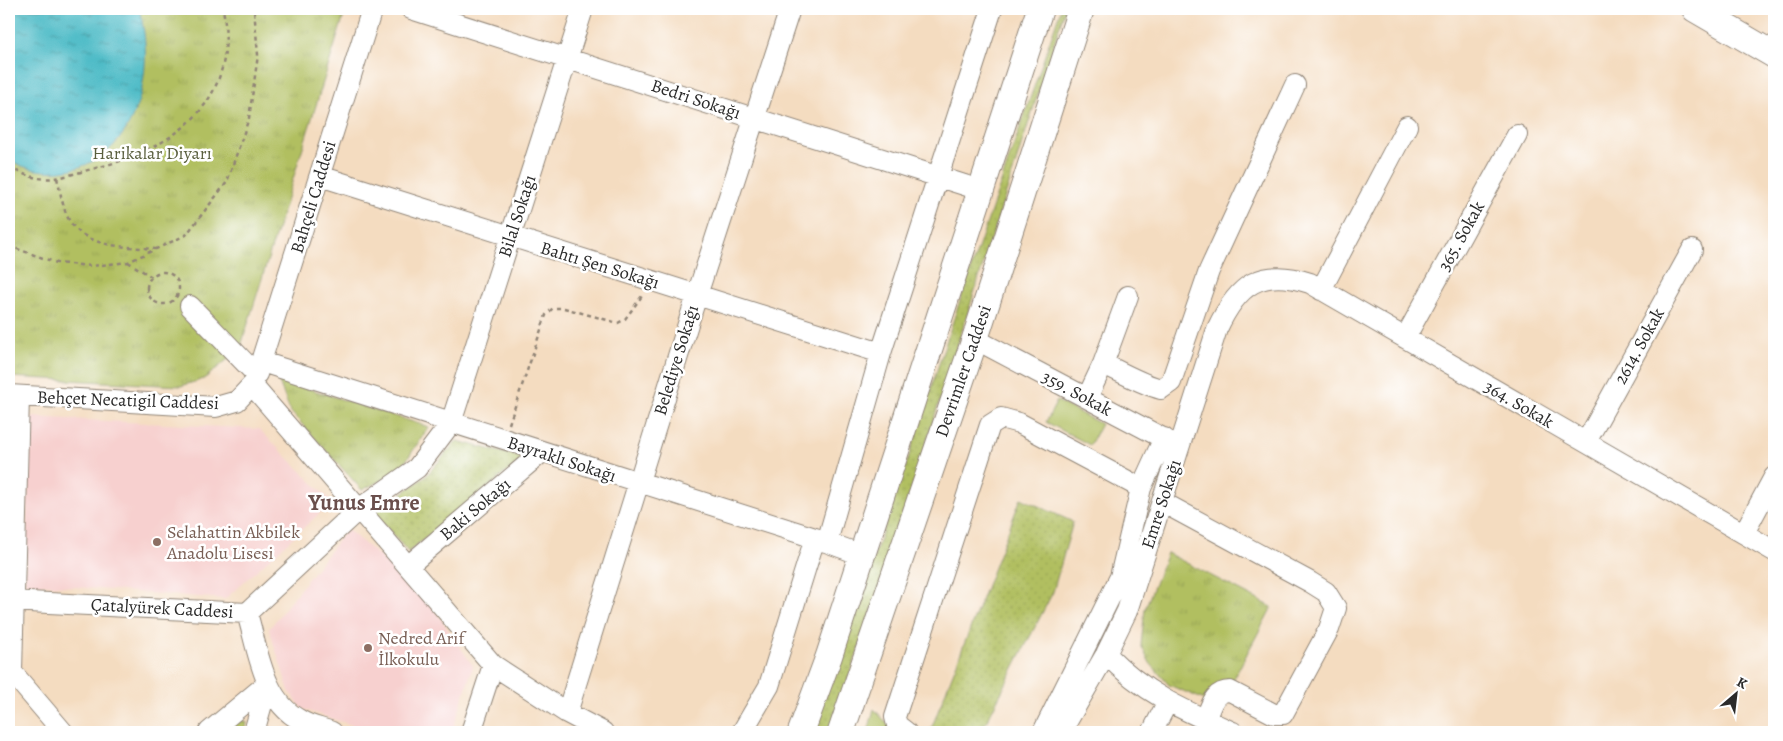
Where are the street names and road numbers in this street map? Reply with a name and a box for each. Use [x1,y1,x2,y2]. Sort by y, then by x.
street label: Bedri Sokağı [648,73,744,125]
street label: Bahçeli Caddesi [284,138,342,256]
street label: Bilal Sokağı [492,172,542,260]
street label: 365. Sokak [1432,197,1490,275]
street label: Bahtı Şen Sokağı [538,236,662,294]
street label: Belediye Sokağı [648,302,704,418]
street label: Devrimler Caddesi [929,302,997,440]
street label: 2614. Sokak [1608,303,1670,389]
street label: 359. Sokak [1038,365,1116,421]
street label: 364. Sokak [1480,374,1558,434]
street label: Behçet Necatigil Caddesi [37,385,219,415]
street label: Bayraklı Sokağı [504,430,620,488]
street label: Emre Sokağı [1135,456,1187,552]
street label: Baki Sokağı [434,472,516,546]
street label: Çatalyürek Caddesi [90,592,234,624]

